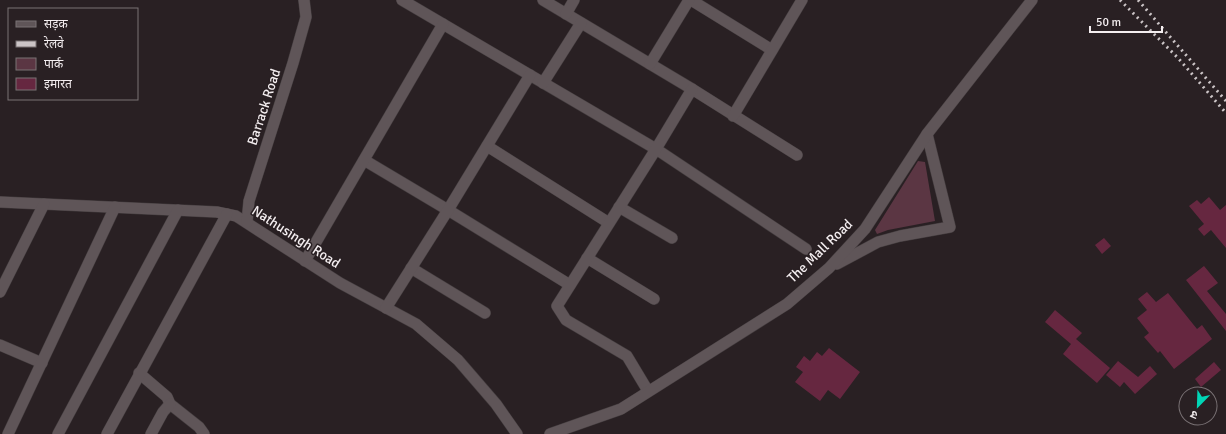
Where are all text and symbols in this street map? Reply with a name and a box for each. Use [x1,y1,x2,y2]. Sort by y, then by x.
legend [8,8,138,100]
scale bar [1090,8,1162,34]
text: 50 m [1096,15,1121,30]
text: सड़क [44,17,69,32]
text: रेलवे [44,36,64,52]
text: पार्क [44,57,64,72]
street label: Barrack Road [244,67,284,147]
text: इमारत [44,77,73,92]
street label: Nathusingh Road [248,202,344,272]
street label: The Mall Road [784,216,856,286]
north arrow [1178,386,1218,426]
text: उ [1188,407,1200,422]

